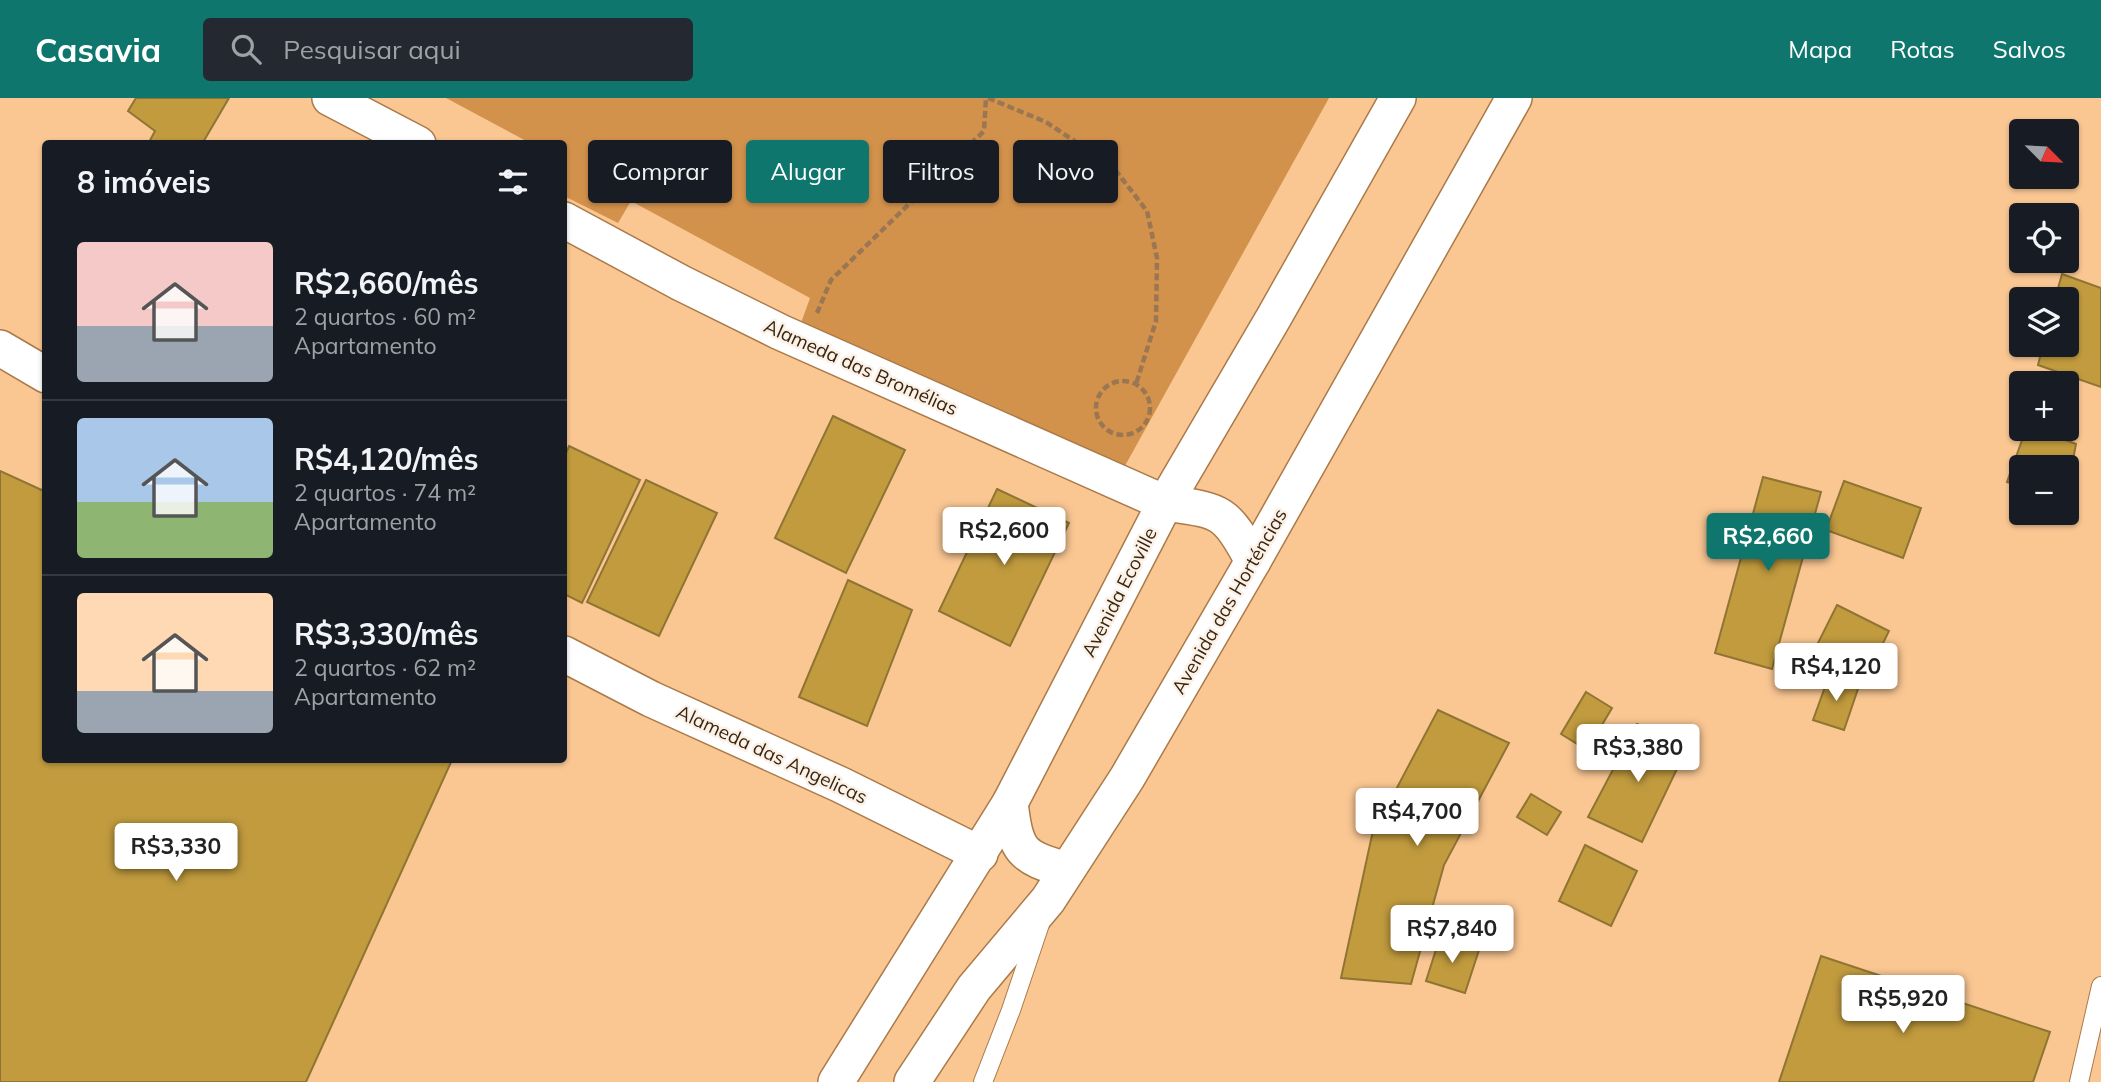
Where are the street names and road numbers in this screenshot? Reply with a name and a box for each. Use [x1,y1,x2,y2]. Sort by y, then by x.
street label: Alameda das Bromélias [761,313,961,421]
street label: Avenida das Horténcias [1166,504,1292,698]
street label: Avenida Ecoville [1076,523,1162,661]
street label: Alameda das Angelicas [673,699,871,809]

